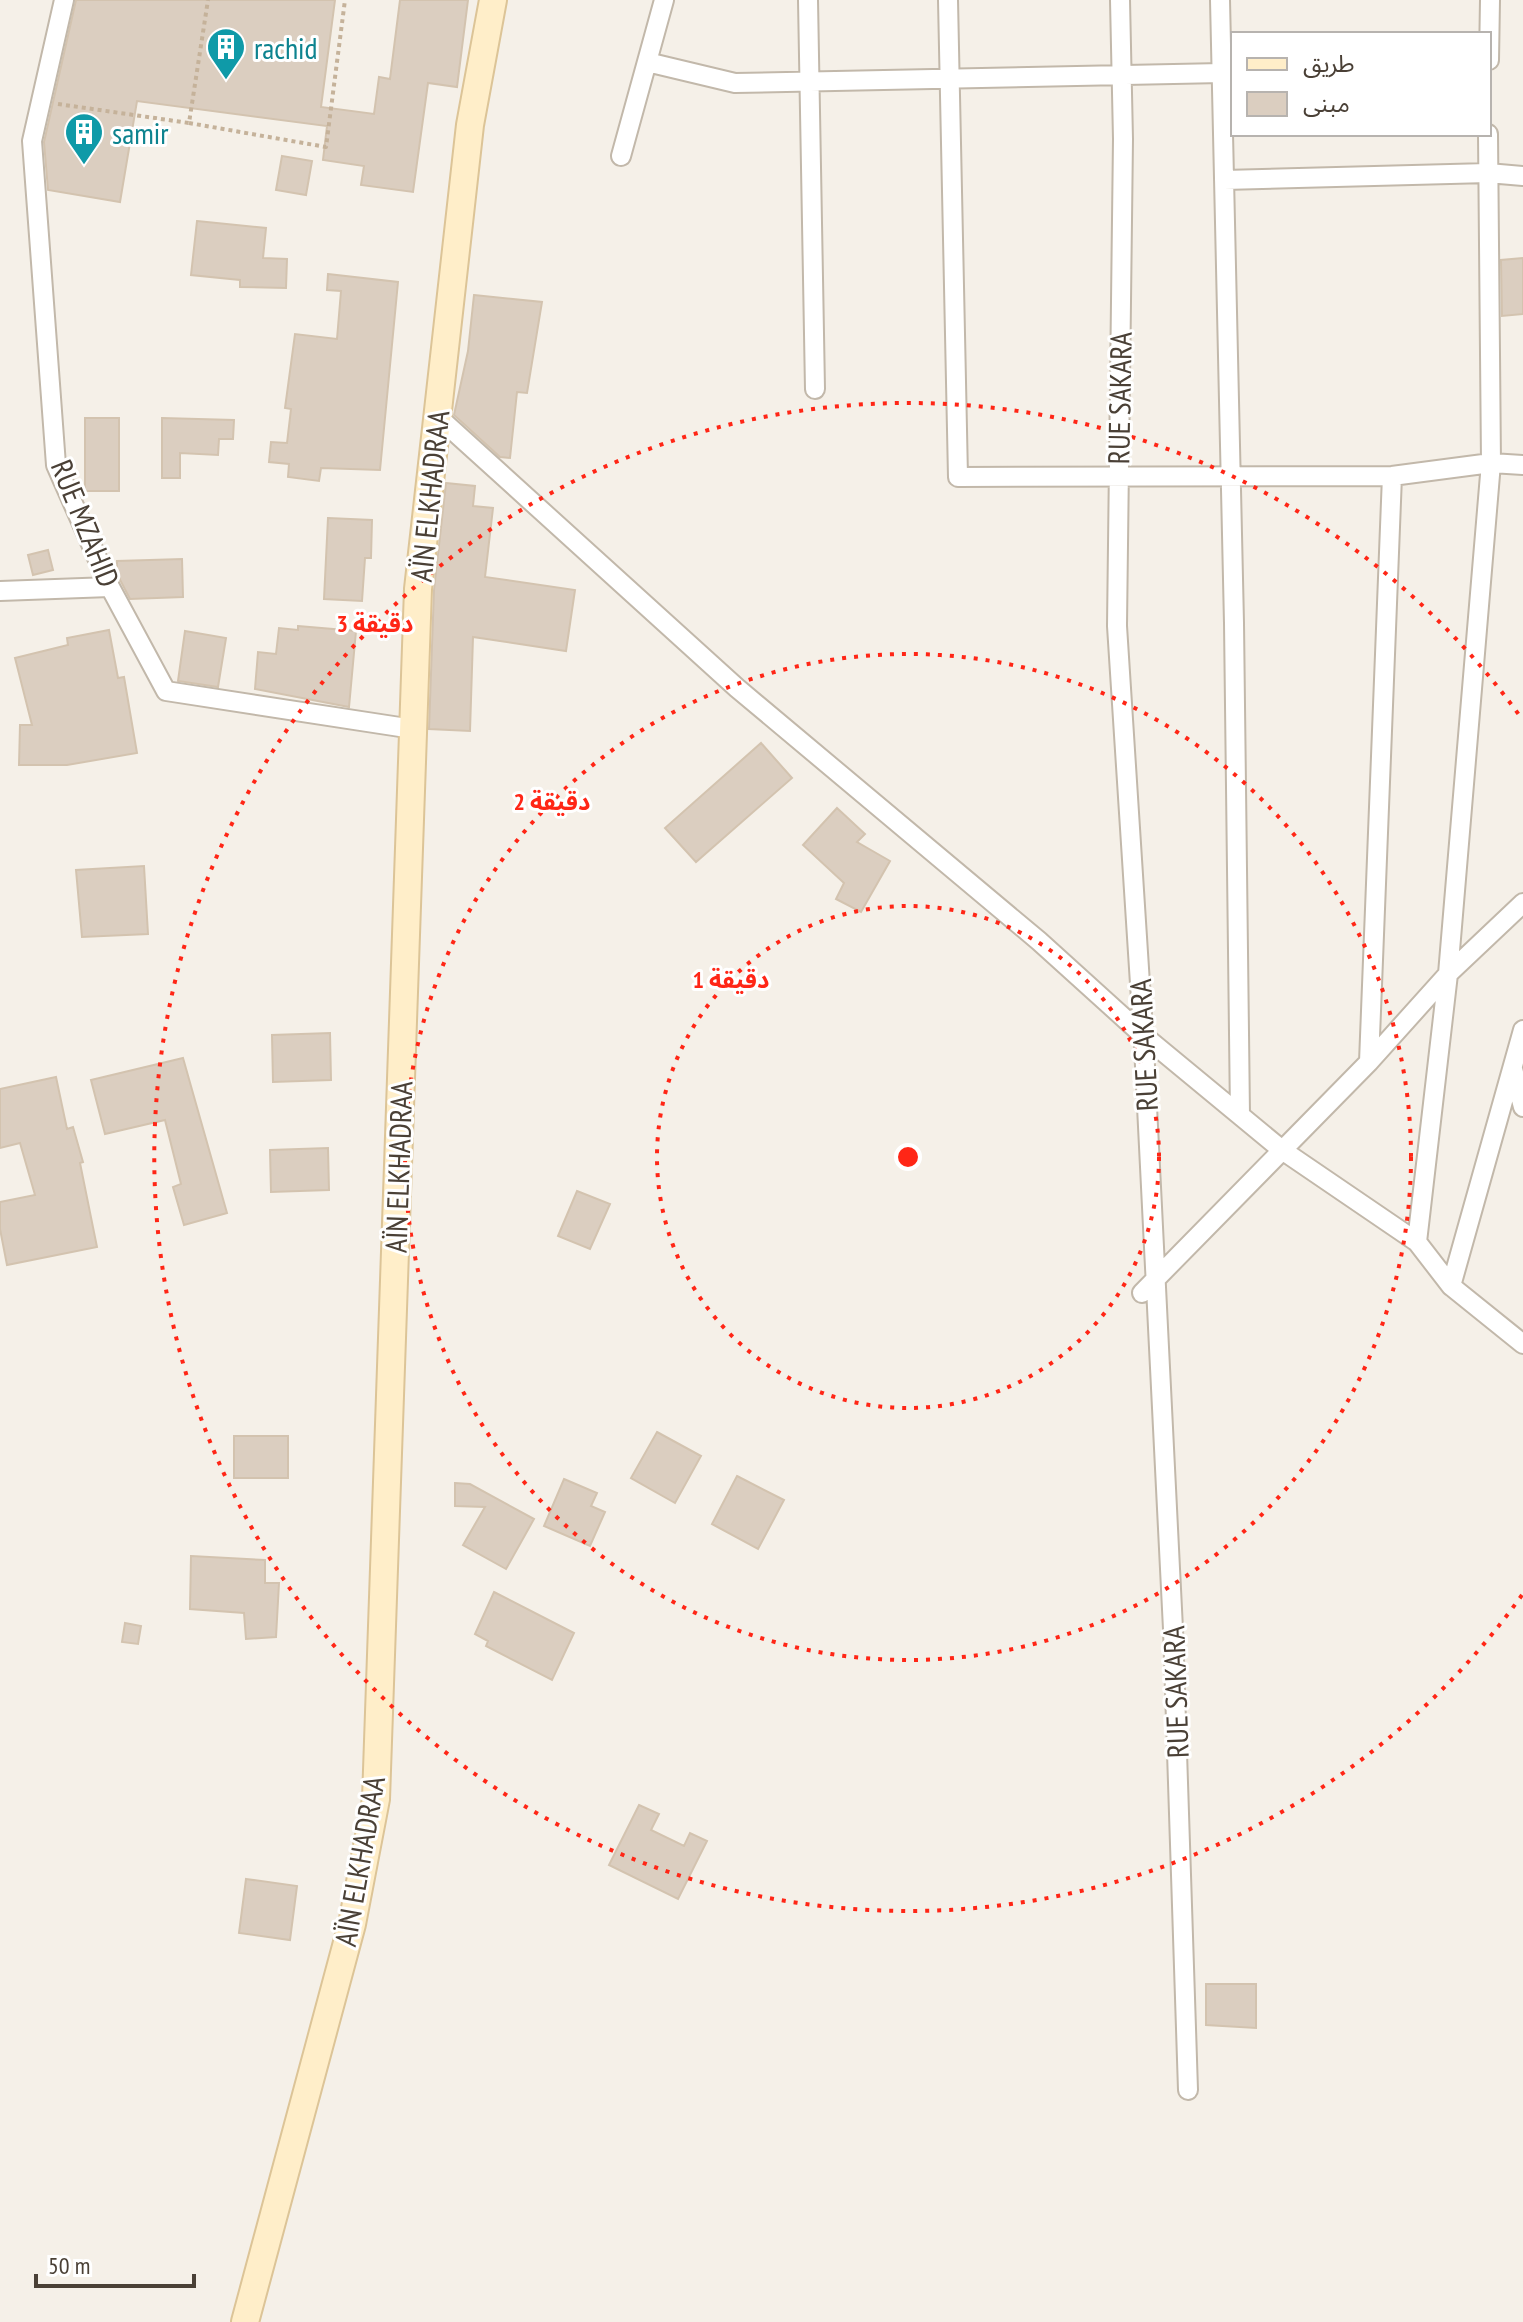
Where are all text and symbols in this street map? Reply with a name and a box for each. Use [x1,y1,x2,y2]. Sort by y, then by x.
building icon: rachid [205,26,247,81]
place label: rachid [254,28,318,67]
legend [1231,32,1491,136]
text: طريق [1303,48,1355,79]
text: مبنى [1303,88,1350,119]
building icon: samir [63,111,105,166]
place label: samir [112,113,169,152]
street label: RUE SAKARA [1098,331,1140,465]
street label: AÏN ELKHADRAA [401,408,457,584]
street label: RUE MZAHID [43,454,129,592]
text: 3 دقيقة [337,608,413,639]
text: 2 دقيقة [514,786,590,817]
text: 1 دقيقة [693,964,769,995]
street label: RUE SAKARA [1120,977,1166,1112]
street label: AÏN ELKHADRAA [376,1080,421,1254]
centre of rings [894,1143,922,1171]
street label: RUE SAKARA [1153,1624,1197,1759]
street label: AÏN ELKHADRAA [325,1772,393,1949]
scale bar [36,2238,194,2288]
text: 50 m [48,2250,90,2281]

